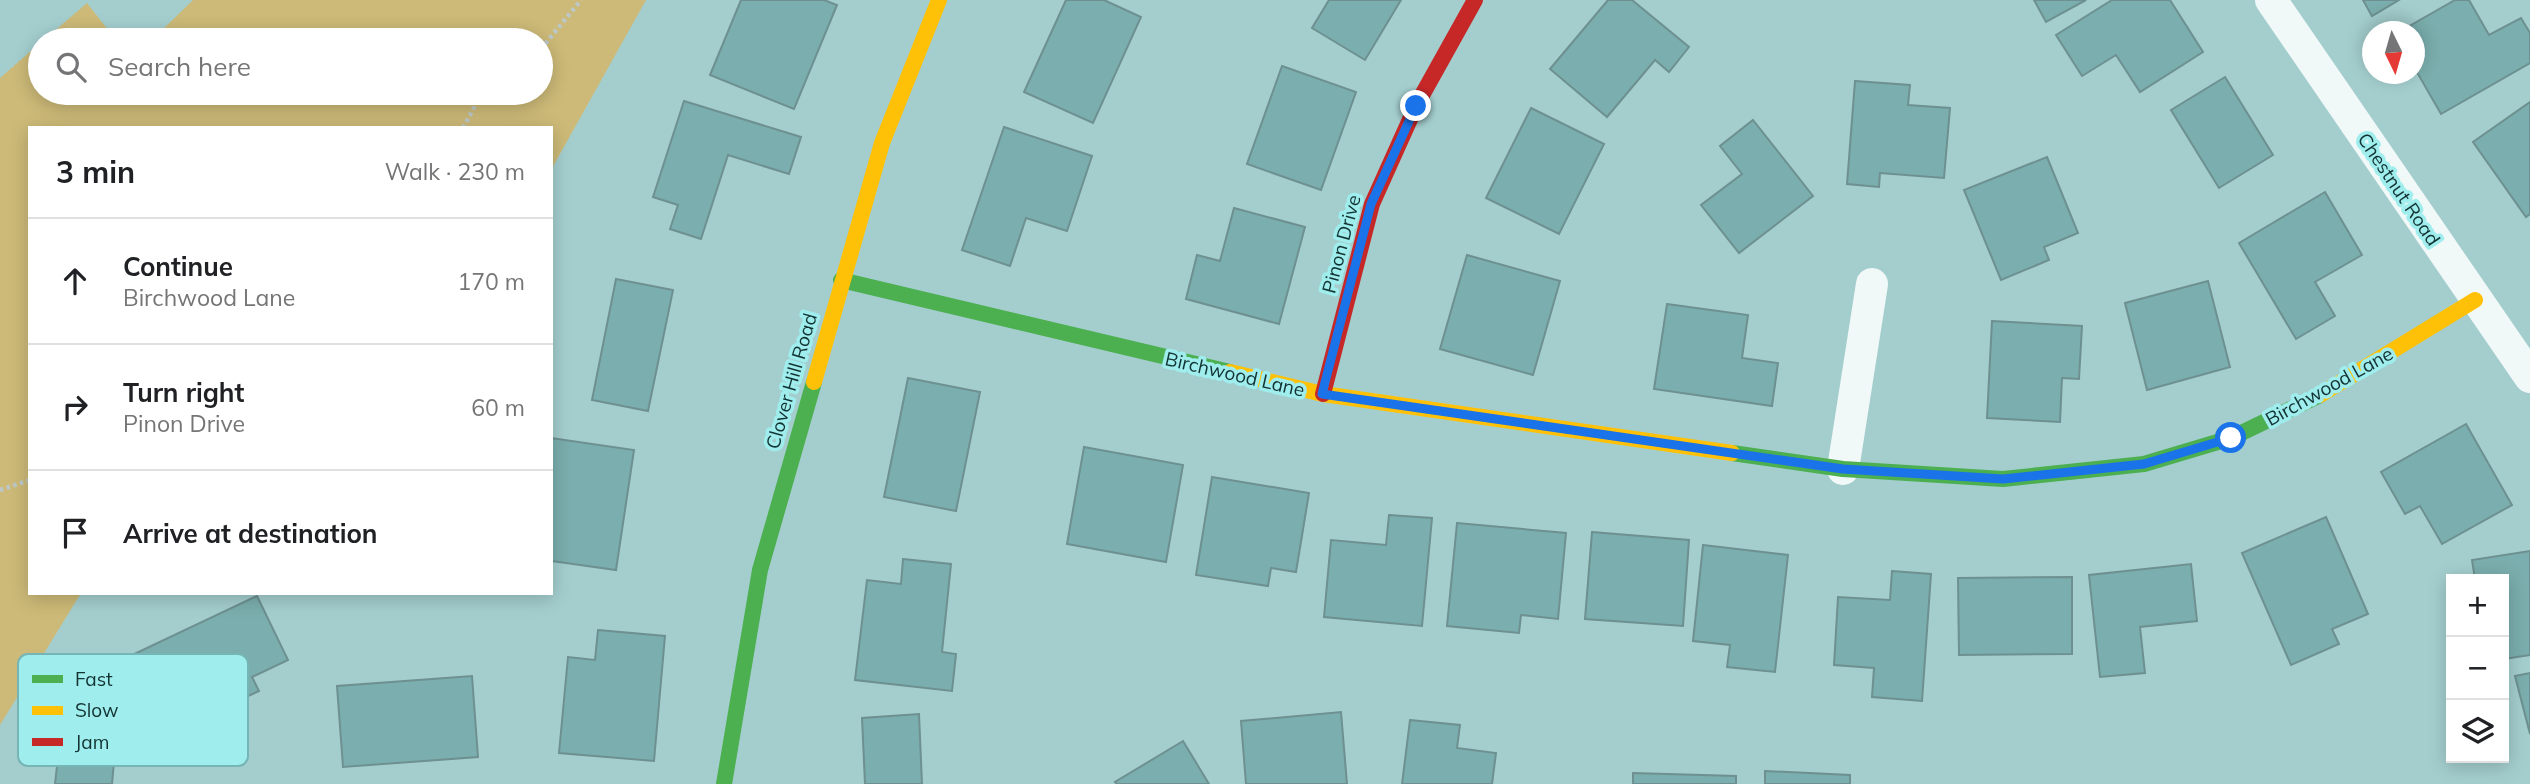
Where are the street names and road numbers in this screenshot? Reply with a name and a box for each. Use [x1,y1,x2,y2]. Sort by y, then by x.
street label: Chestnut Road [2352,128,2446,250]
street label: Pinon Drive [1316,192,1366,296]
street label: Clover Hill Road [760,310,822,452]
street label: Birchwood Lane [2261,341,2397,431]
street label: Birchwood Lane [1163,346,1307,402]

